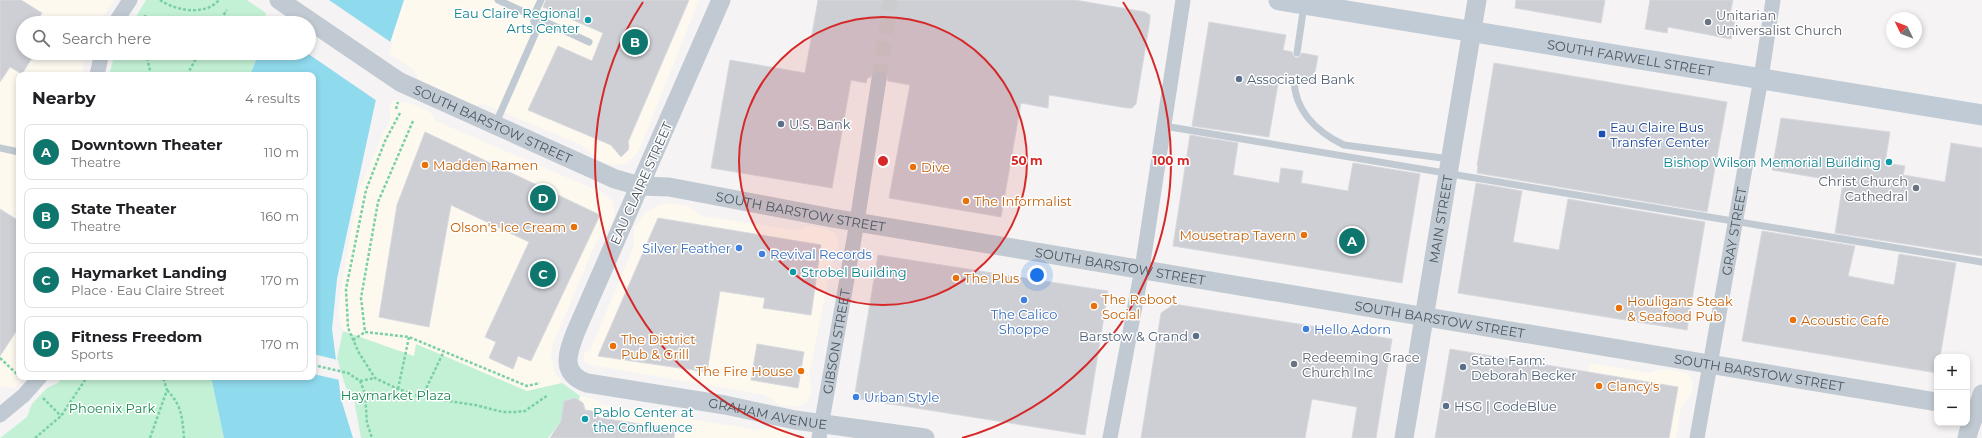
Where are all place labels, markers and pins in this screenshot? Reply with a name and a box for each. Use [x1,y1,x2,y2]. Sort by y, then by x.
place label: Eau Claire Regional Arts Center [454,5,580,36]
place label: Unitarian Universalist Church [1716,7,1842,38]
marker: Eau Claire Regional Arts Center [583,15,593,25]
marker: Unitarian Universalist Church [1703,17,1713,27]
pin: B [622,27,648,57]
place label: Associated Bank [1247,71,1355,87]
marker: Associated Bank [1234,74,1244,84]
place label: U.S. Bank [789,116,851,132]
marker: U.S. Bank [776,119,786,129]
place label: Eau Claire Bus Transfer Center [1610,119,1709,150]
marker: Eau Claire Bus Transfer Center [1597,129,1607,139]
centre of rings [876,154,890,168]
place label: Bishop Wilson Memorial Building [1663,154,1881,170]
place label: Madden Ramen [433,157,538,173]
marker: Bishop Wilson Memorial Building [1884,157,1894,167]
place label: Dive [921,159,950,175]
marker: Madden Ramen [420,160,430,170]
marker: Dive [908,162,918,172]
place label: Christ Church Cathedral [1819,173,1908,204]
pin: D [530,183,556,213]
marker: Christ Church Cathedral [1911,183,1921,193]
place label: The Informalist [974,193,1072,209]
marker: The Informalist [961,196,971,206]
place label: Olson's Ice Cream [450,219,566,235]
marker: Olson's Ice Cream [569,222,579,232]
pin: A [1339,226,1365,256]
place label: Mousetrap Tavern [1179,227,1296,243]
marker: Mousetrap Tavern [1299,230,1309,240]
place label: Silver Feather [642,240,731,256]
marker: Silver Feather [734,243,744,253]
place label: Revival Records [770,246,872,262]
marker: Revival Records [757,249,767,259]
pin: C [530,259,556,289]
place label: Strobel Building [801,264,907,280]
marker: Strobel Building [788,267,798,277]
place label: The Plus [964,270,1019,286]
marker: The Plus [951,273,961,283]
place label: The Reboot Social [1102,291,1177,322]
place label: Houligans Steak & Seafood Pub [1627,293,1733,324]
marker: The Calico Shoppe [1019,295,1029,305]
marker: The Reboot Social [1089,301,1099,311]
marker: Houligans Steak & Seafood Pub [1614,303,1624,313]
place label: The Calico Shoppe [991,306,1057,337]
place label: Acoustic Cafe [1801,312,1889,328]
marker: Acoustic Cafe [1788,315,1798,325]
place label: Hello Adorn [1314,321,1391,337]
marker: Hello Adorn [1301,324,1311,334]
place label: Barstow & Grand [1079,328,1188,344]
place label: The District Pub & Grill [621,331,696,362]
marker: Barstow & Grand [1191,331,1201,341]
marker: The District Pub & Grill [608,341,618,351]
place label: Redeeming Grace Church Inc [1302,349,1420,380]
place label: State Farm: Deborah Becker [1471,352,1577,383]
marker: Redeeming Grace Church Inc [1289,359,1299,369]
marker: State Farm: Deborah Becker [1458,362,1468,372]
place label: The Fire House [696,363,793,379]
marker: The Fire House [796,366,806,376]
place label: Clancy's [1607,378,1659,394]
marker: Clancy's [1594,381,1604,391]
place label: Urban Style [864,389,939,405]
marker: Urban Style [851,392,861,402]
place label: HSG | CodeBlue [1454,398,1557,414]
marker: HSG | CodeBlue [1441,401,1451,411]
place label: Pablo Center at the Confluence [593,404,694,435]
marker: Pablo Center at the Confluence [580,414,590,424]

